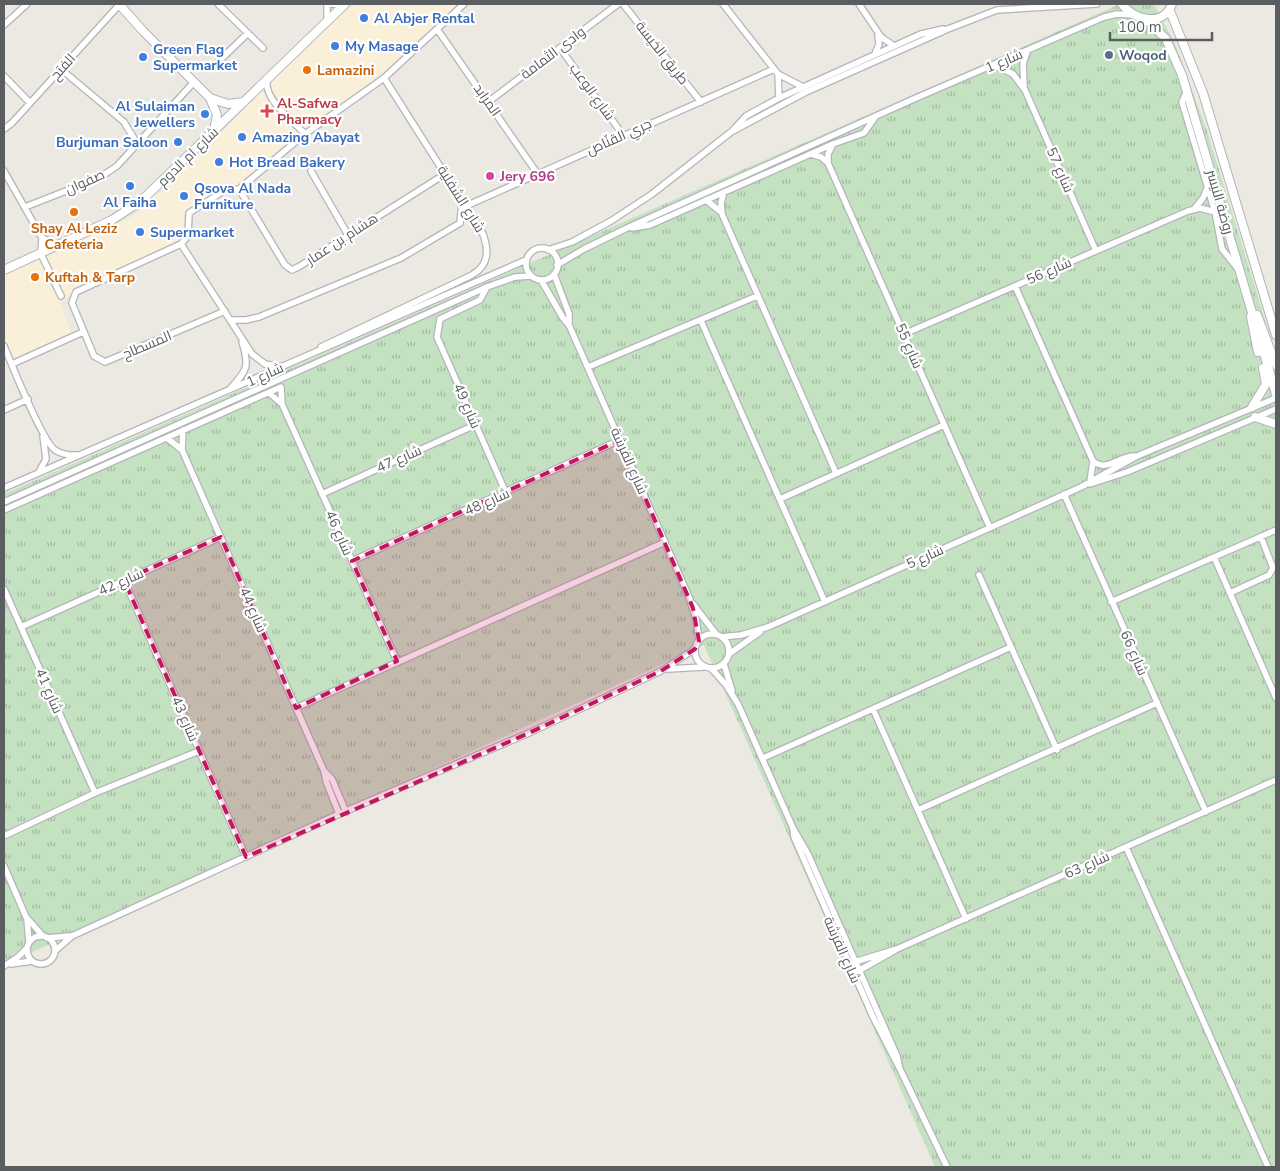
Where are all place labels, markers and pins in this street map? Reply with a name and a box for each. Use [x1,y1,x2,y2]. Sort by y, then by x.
place label: Al Abjer Rental [374,9,475,28]
marker: Al Abjer Rental [358,12,370,24]
place label: My Masage [345,37,419,56]
place label: Green Flag Supermarket [153,40,238,75]
marker: My Masage [329,40,341,52]
place label: Woqod [1119,46,1167,65]
marker: Woqod [1103,49,1115,61]
marker: Green Flag Supermarket [137,51,149,63]
place label: Lamazini [317,61,374,80]
marker: Lamazini [301,64,313,76]
place label: Al-Safwa Pharmacy [277,94,342,129]
place label: Al Sulaiman Jewellers [116,97,195,132]
marker: Al-Safwa Pharmacy [261,105,273,117]
marker: Al Sulaiman Jewellers [199,108,211,120]
place label: Amazing Abayat [252,128,360,147]
marker: Amazing Abayat [236,131,248,143]
place label: Burjuman Saloon [56,133,168,152]
marker: Burjuman Saloon [172,136,184,148]
place label: Hot Bread Bakery [229,153,346,172]
marker: Hot Bread Bakery [213,156,225,168]
place label: Jery 696 [499,167,555,186]
marker: Jery 696 [484,170,496,182]
place label: Qsova Al Nada Furniture [194,179,291,214]
marker: Al Faiha [124,180,136,192]
marker: Qsova Al Nada Furniture [178,190,190,202]
place label: Al Faiha [103,193,157,212]
marker: Shay Al Leziz Cafeteria [68,206,80,218]
place label: Shay Al Leziz Cafeteria [31,219,118,254]
place label: Supermarket [150,223,235,242]
marker: Supermarket [134,226,146,238]
place label: Kuftah & Tarp [45,268,135,287]
marker: Kuftah & Tarp [29,271,41,283]

